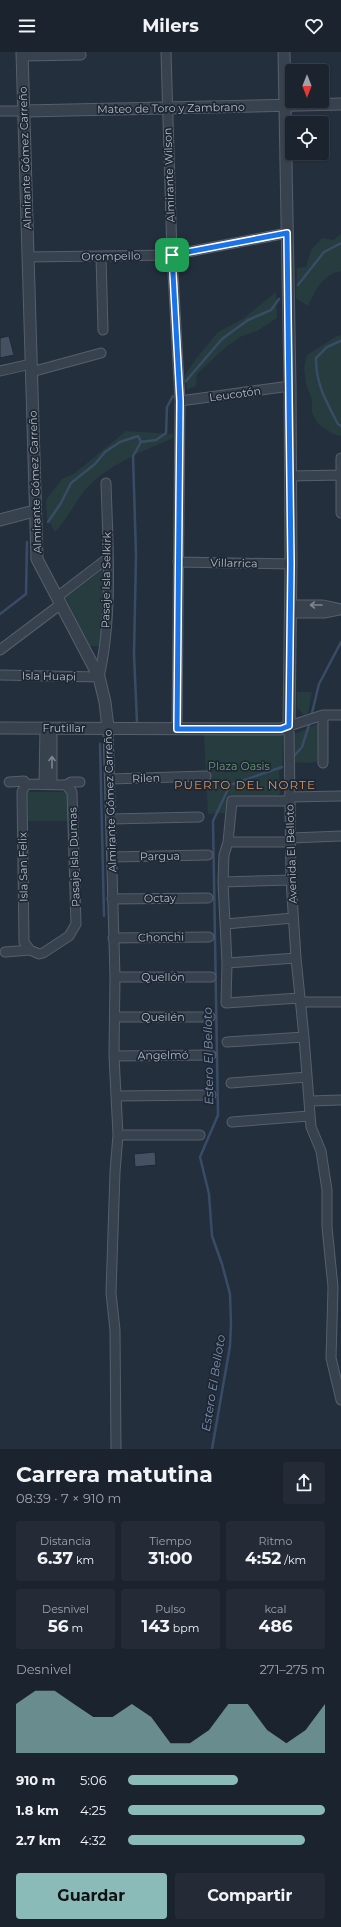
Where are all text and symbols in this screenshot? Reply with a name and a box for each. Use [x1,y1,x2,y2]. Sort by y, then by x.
icon: menu [16,15,38,37]
text: Milers [142,15,199,37]
icon: heart [303,15,325,37]
north arrow [285,64,329,108]
map controls [285,64,329,160]
street label: Almirante Gómez Carreño [16,86,34,230]
street label: Mateo de Toro y Zambrano [97,100,245,116]
button: locate [285,116,329,160]
street label: Almirante Wilson [160,127,178,223]
pin [155,238,189,272]
icon: arrive [161,244,183,266]
street label: Orompello [81,248,141,264]
street label: Leucotón [208,383,262,405]
street label: Almirante Gómez Carreño [26,410,44,554]
street label: Pasaje Isla Selkirk [98,531,114,628]
street label: Villarrica [210,556,258,570]
one-way arrow [310,601,323,609]
street label: Isla Huapi [22,669,76,683]
street label: Frutillar [43,721,85,735]
street label: Almirante Gómez Carreño [101,729,119,873]
one-way arrow [48,756,56,769]
park label: Plaza Oasis [208,759,271,773]
street label: Rilen [132,771,160,785]
district label: PUERTO DEL NORTE [174,777,316,792]
street label: Avenida El Belloto [282,804,300,904]
street label: Pasaje Isla Dumas [65,806,83,907]
street label: Isla San Felix [15,832,31,902]
street label: Pargua [140,849,180,863]
street label: Octay [144,891,176,905]
street label: Chonchi [138,930,184,944]
street label: Quellón [141,970,185,984]
water label: Estero El Belloto [200,1006,216,1105]
street label: Queilén [141,1010,185,1024]
street label: Angelmó [137,1048,189,1062]
water label: Estero El Belloto [198,1333,228,1433]
text: Carrera matutina [16,1461,213,1488]
button: share [283,1462,325,1504]
text: 08:39 · 7 × 910 m [16,1490,121,1506]
text: Distancia [40,1534,91,1548]
text: Tiempo [150,1534,191,1548]
text: Ritmo [259,1534,292,1548]
text: 6.37 [37,1548,73,1568]
text: 31:00 [148,1548,193,1568]
text: 4:52 [245,1548,281,1568]
text: km [73,1553,94,1567]
text: /km [281,1553,306,1567]
text: Desnivel [42,1602,89,1616]
text: Pulso [155,1602,186,1616]
text: kcal [265,1602,287,1616]
text: 56 [48,1616,69,1636]
text: 143 [142,1616,170,1636]
text: 486 [259,1616,292,1636]
text: m [69,1621,83,1635]
text: bpm [170,1621,199,1635]
text: Desnivel [16,1661,71,1677]
text: 271–275 m [259,1661,325,1677]
text: 910 m [16,1772,55,1788]
text: 5:06 [80,1772,107,1788]
text: 1.8 km [16,1802,59,1818]
text: 4:25 [80,1802,106,1818]
text: 2.7 km [16,1832,61,1848]
text: 4:32 [80,1832,106,1848]
button: Guardar [16,1873,167,1919]
button: Compartir [175,1873,325,1919]

